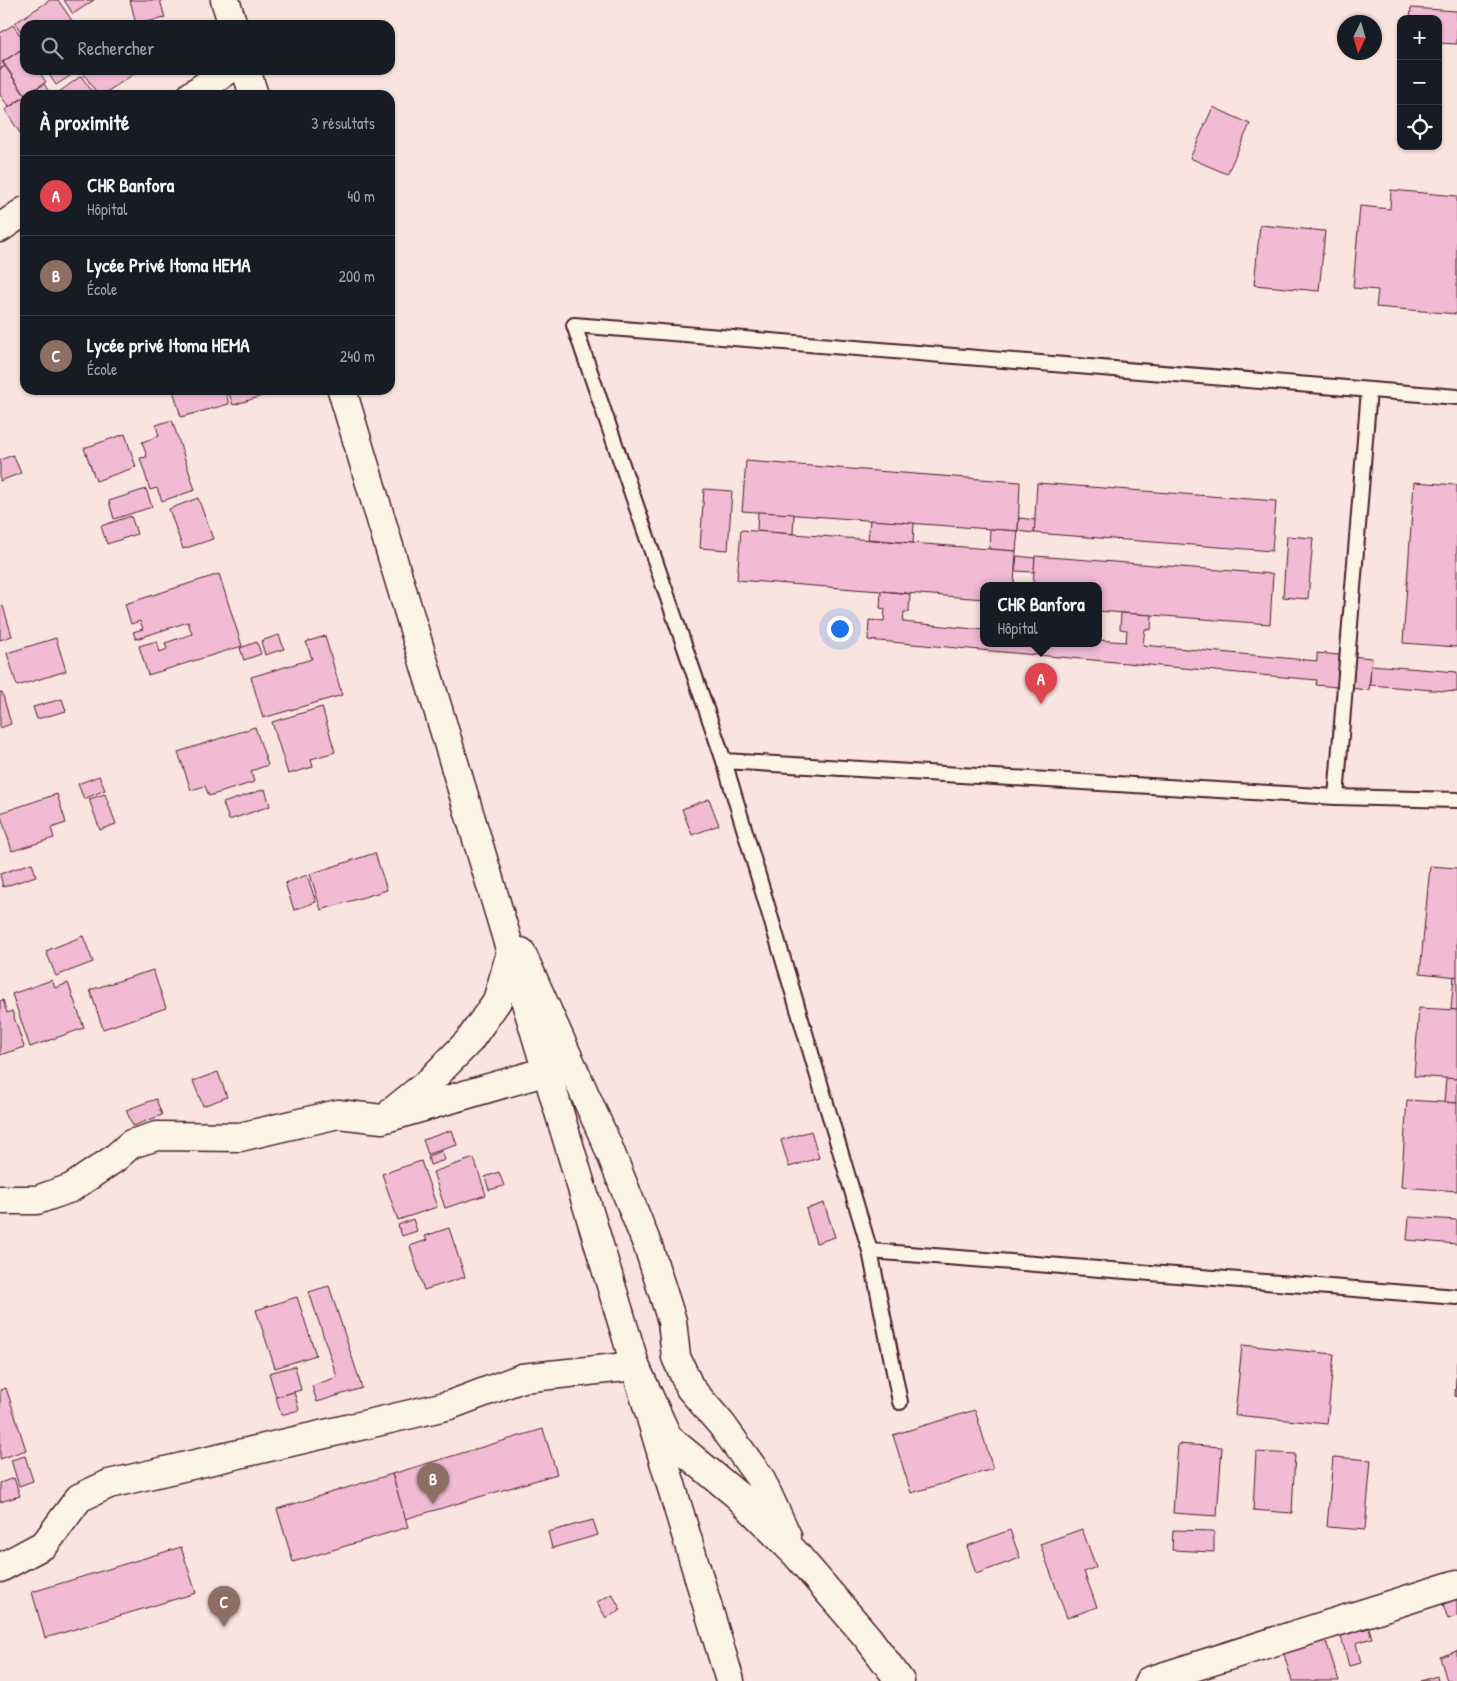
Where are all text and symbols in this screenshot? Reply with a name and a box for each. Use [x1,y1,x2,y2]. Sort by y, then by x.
north arrow [1337,15,1382,60]
map controls [1397,15,1442,150]
button: + [1397,15,1442,60]
search box [20,20,395,75]
icon: search [38,34,66,62]
text: Rechercher [78,35,155,61]
button: − [1397,60,1442,105]
button: locate [1397,105,1442,150]
text: À proximité [40,108,129,137]
text: 3 résultats [311,112,375,134]
text: CHR Banfora [87,172,174,198]
text: A [52,185,60,207]
text: 40 m [347,185,375,207]
text: Hôpital [87,198,127,220]
text: Lycée Privé Itoma HEMA [87,252,250,278]
text: B [52,265,60,287]
text: 200 m [339,265,375,287]
text: École [87,278,117,300]
text: Lycée privé Itoma HEMA [87,332,249,358]
text: C [52,345,60,367]
text: 240 m [340,345,375,367]
text: École [87,358,117,380]
popup [980,582,1102,647]
text: CHR Banfora [997,591,1085,617]
your location [827,616,853,642]
text: Hôpital [997,617,1038,639]
pin: A [1025,663,1057,704]
pin: B [417,1463,449,1504]
pin: C [208,1586,240,1627]

